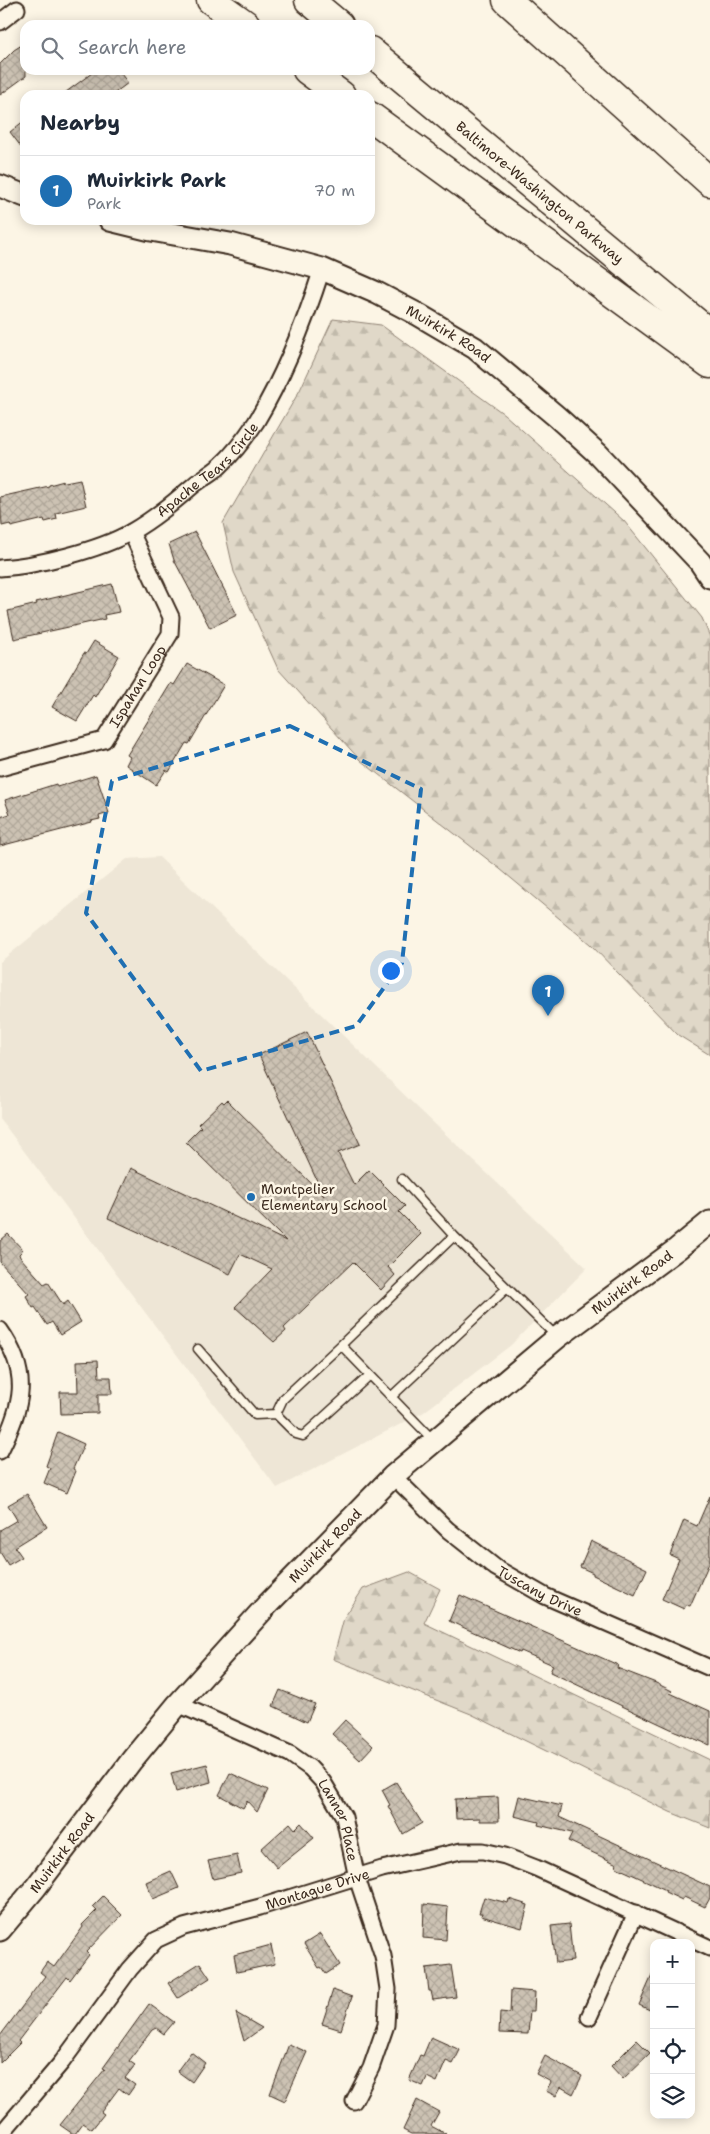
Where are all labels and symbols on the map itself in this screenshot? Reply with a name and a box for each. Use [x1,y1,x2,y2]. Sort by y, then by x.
street label: Baltimore-Washington Parkway [452,117,628,268]
street label: Muirkirk Road [403,301,495,367]
street label: Apache Tears Circle [153,419,262,521]
street label: Ispahan Loop [105,642,170,731]
your location [378,958,404,984]
pin: 1 [532,975,564,1016]
place label: Montpelier Elementary School [261,1180,388,1214]
marker: Montpelier Elementary School [245,1191,257,1203]
street label: Muirkirk Road [588,1246,676,1318]
street label: Muirkirk Road [285,1505,365,1586]
street label: Tuscany Drive [494,1562,585,1620]
street label: Lanner Place [314,1775,362,1863]
street label: Muirkirk Road [26,1809,98,1897]
street label: Montague Drive [263,1864,372,1914]

